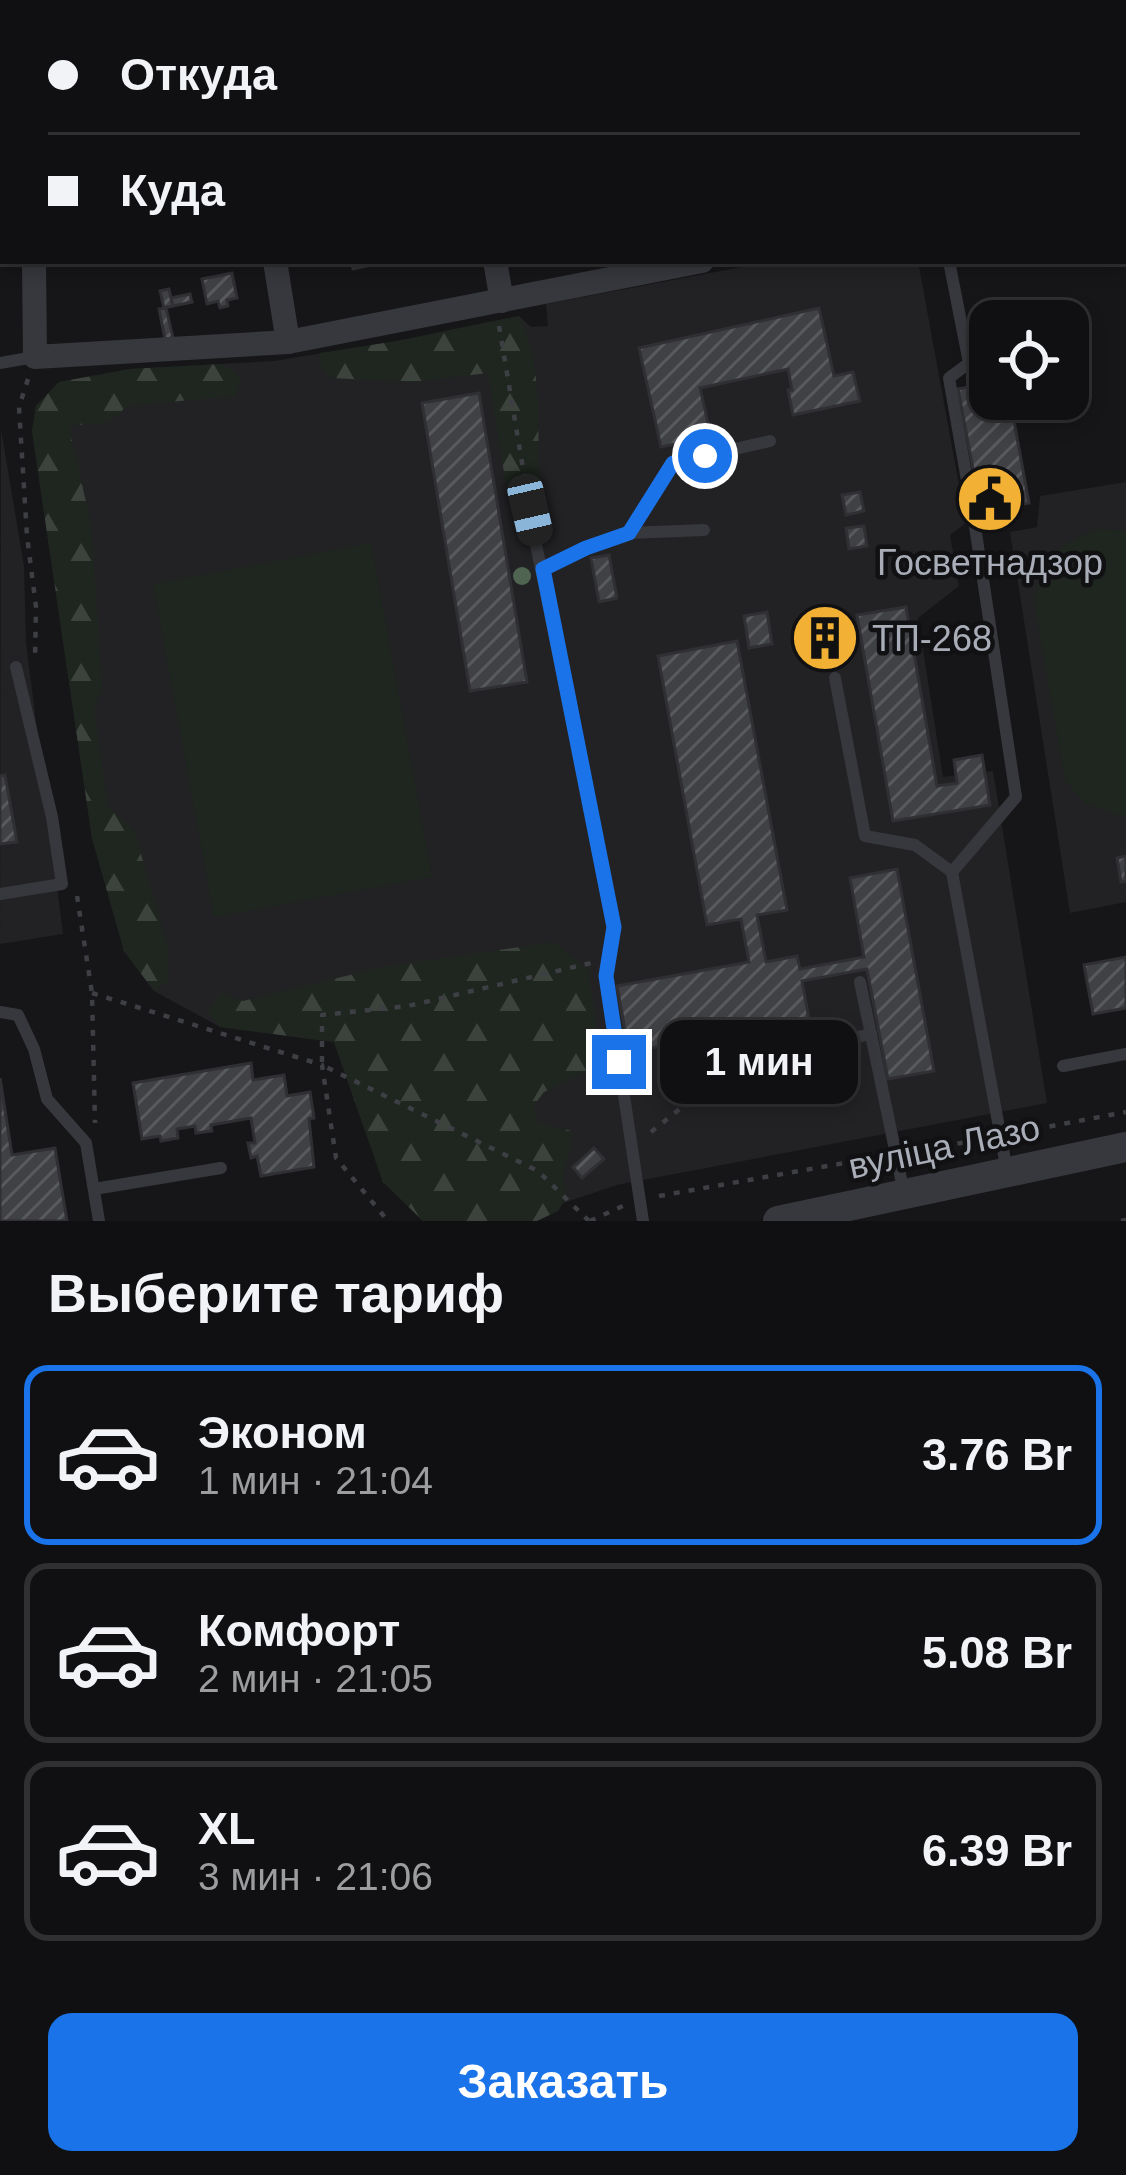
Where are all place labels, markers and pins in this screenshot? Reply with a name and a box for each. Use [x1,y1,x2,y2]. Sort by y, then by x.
public building icon: Госветнадзор [955,464,1025,534]
place label: Госветнадзор [877,542,1103,583]
building icon: ТП-268 [790,603,860,673]
place label: ТП-268 [872,618,992,659]

